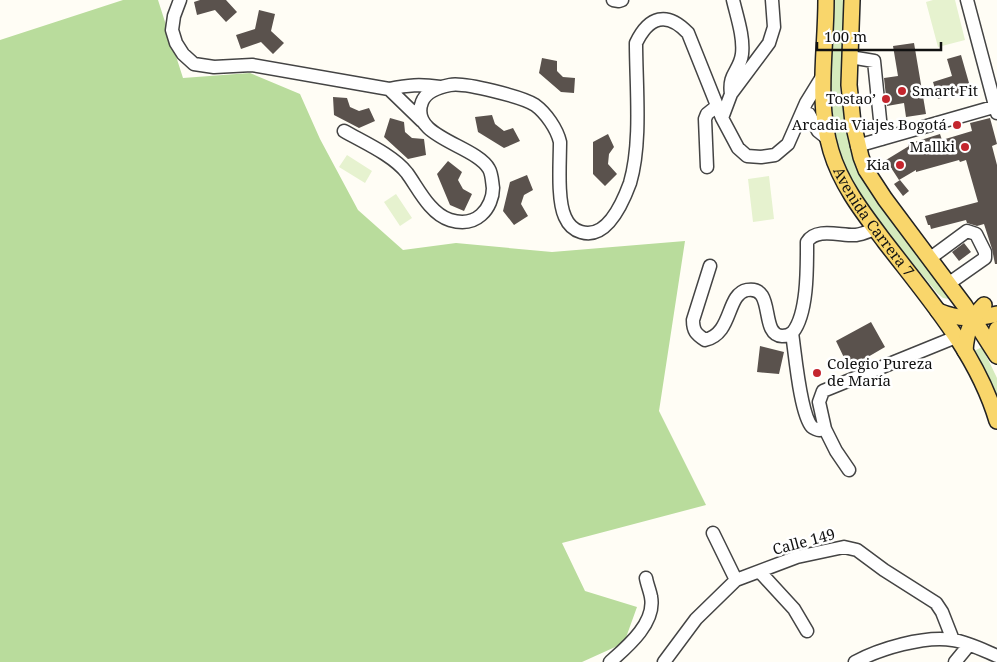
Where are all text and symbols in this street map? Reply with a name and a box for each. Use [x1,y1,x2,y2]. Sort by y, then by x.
scale bar [817,20,941,52]
text: 100 m [824,26,867,46]
place label: Smart Fit [912,80,978,100]
marker: Smart Fit [896,85,908,97]
place label: Tostao’ [826,88,876,108]
marker: Tostao’ [880,93,892,105]
place label: Arcadia Viajes Bogotá [792,114,947,134]
marker: Arcadia Viajes Bogotá [951,119,963,131]
place label: Mallki [910,136,955,156]
marker: Mallki [959,141,971,153]
place label: Kia [866,154,890,174]
marker: Kia [894,159,906,171]
street label: Avenida Carrera 7 [829,164,919,280]
place label: Colegio Pureza de María [827,353,933,390]
marker: Colegio Pureza de María [811,367,823,379]
street label: Calle 149 [770,523,837,559]

